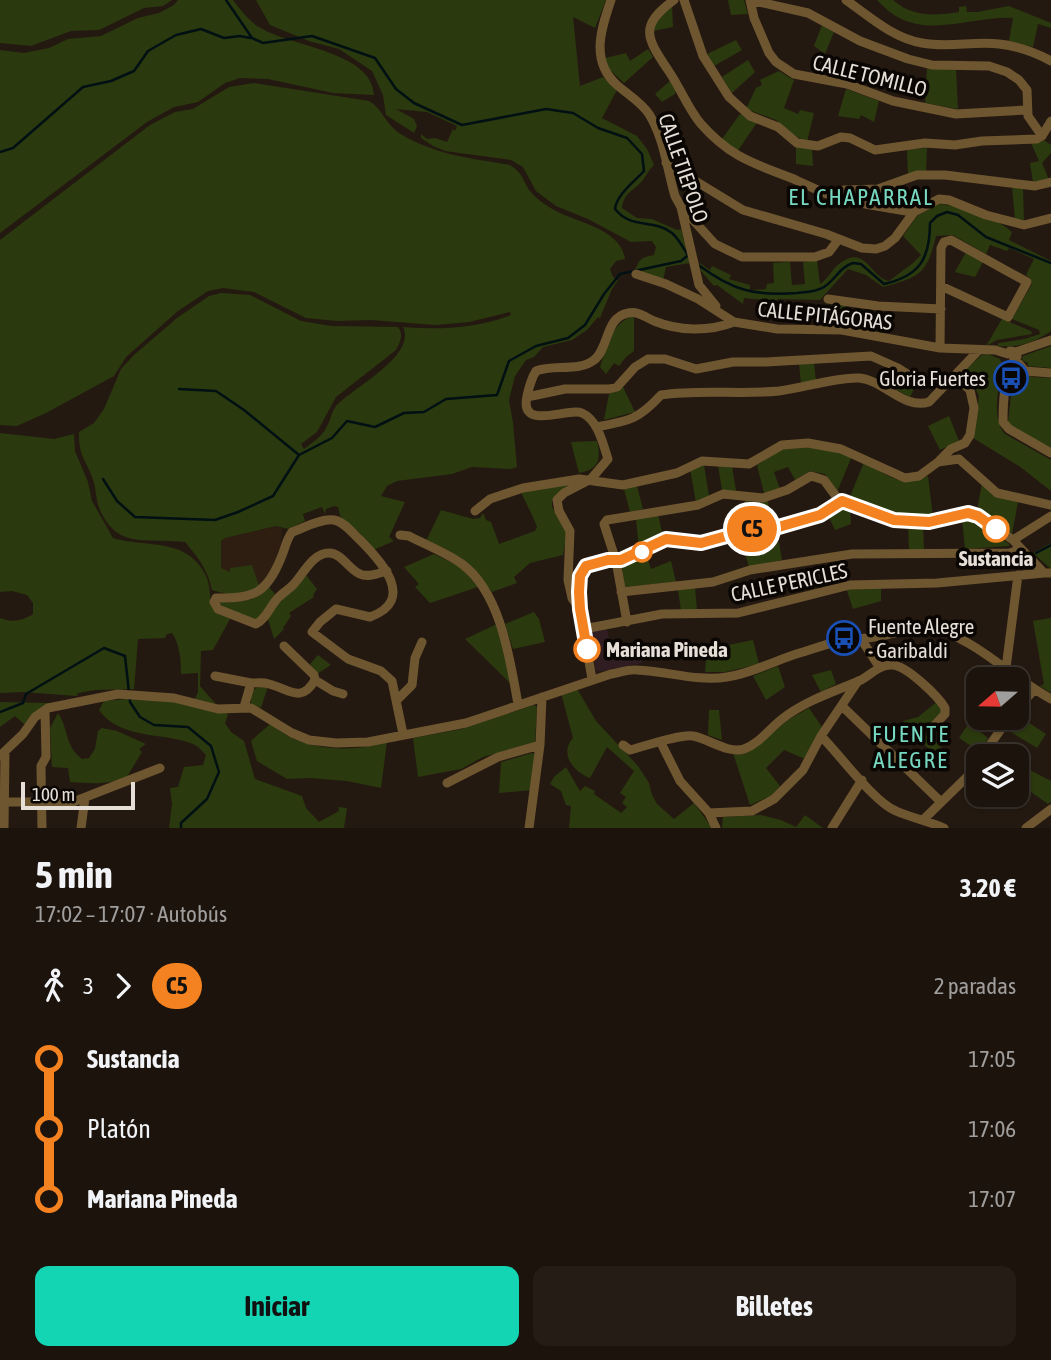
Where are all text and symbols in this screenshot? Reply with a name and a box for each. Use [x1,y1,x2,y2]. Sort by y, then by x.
street label: CALLE TOMILLO [811,49,929,101]
street label: CALLE TIEPOLO [654,110,714,226]
district label: EL CHAPARRAL [788,184,934,210]
street label: CALLE PITÁGORAS [757,296,894,334]
bus stop icon: Gloria Fuertes [992,359,1030,397]
place label: Gloria Fuertes [879,366,986,390]
line badge: C5 [720,506,784,552]
text: C5 [741,515,763,542]
marker: Sustancia [983,516,1009,542]
unlabelled marker [632,542,652,562]
place label: Sustancia [959,546,1034,570]
street label: CALLE PERICLES [729,558,849,606]
place label: Fuente Alegre - Garibaldi [868,614,974,662]
bus stop icon: Fuente Alegre - Garibaldi [825,619,863,657]
marker: Mariana Pineda [574,636,600,662]
place label: Mariana Pineda [606,637,728,661]
north arrow [966,667,1029,730]
map controls [966,667,1029,807]
district label: FUENTE ALEGRE [872,721,950,773]
button: layers [966,744,1029,807]
scale bar [21,779,135,811]
text: 100 m [32,783,75,805]
text: 5 min [35,853,113,896]
text: 3.20 € [959,873,1016,903]
text: 17:02 – 17:07 · Autobús [35,901,227,927]
icon: walk [35,967,73,1005]
icon: forward [104,967,142,1005]
text: C5 [166,972,188,999]
text: 3 [83,973,94,999]
text: 2 paradas [934,973,1016,999]
text: Sustancia [87,1044,180,1074]
text: 17:05 [968,1046,1016,1072]
text: Platón [87,1114,151,1144]
text: 17:06 [968,1116,1016,1142]
text: Mariana Pineda [87,1184,238,1214]
text: 17:07 [968,1186,1016,1212]
button: Iniciar [35,1266,519,1346]
button: Billetes [533,1266,1016,1346]

